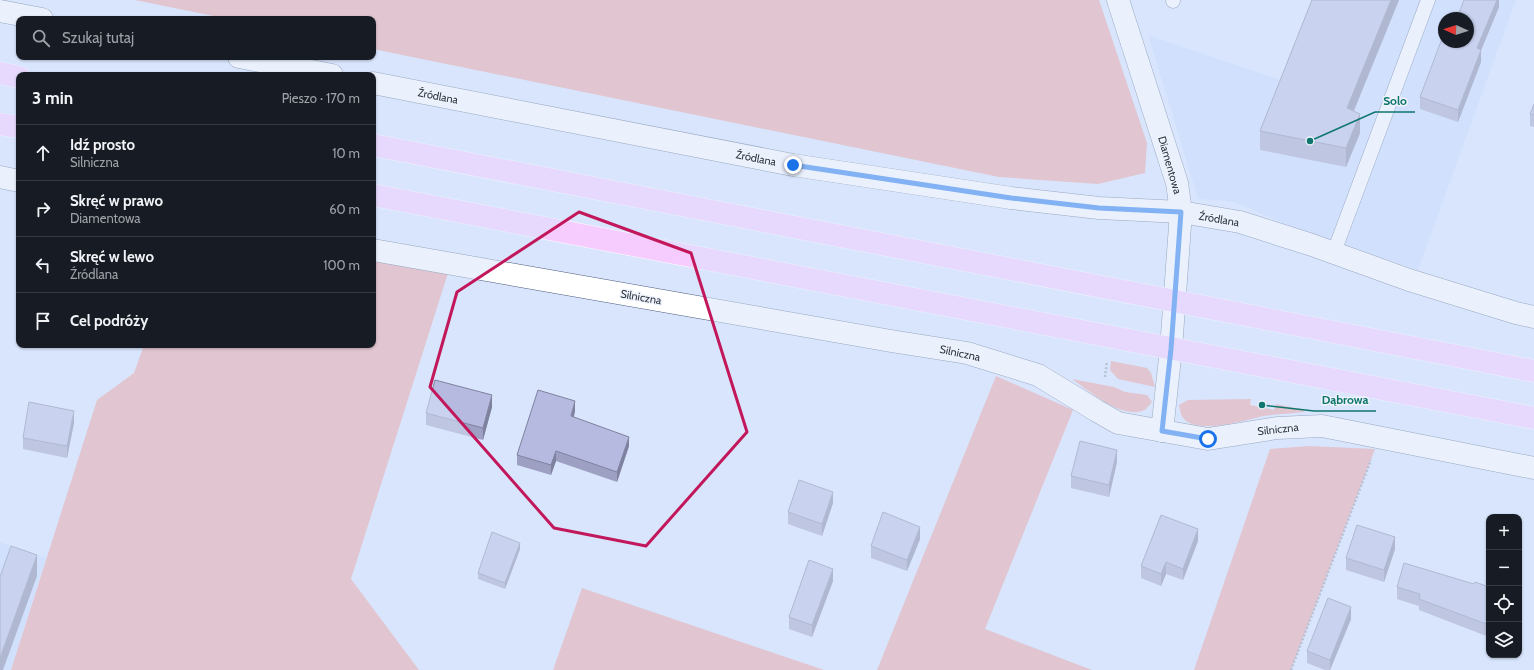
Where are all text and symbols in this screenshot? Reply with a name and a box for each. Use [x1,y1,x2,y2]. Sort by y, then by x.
north arrow [1438,12,1474,48]
search box [16,16,376,60]
icon: search [30,27,52,49]
text: Szukaj tutaj [62,29,134,47]
street label: Źródlana [417,85,460,107]
text: 3 min [32,88,73,108]
callout: Solo [1375,88,1415,112]
text: Pieszo · 170 m [282,90,360,106]
text: Solo [1383,93,1407,108]
street label: Diamentowa [1155,134,1185,196]
text: Idź prosto [70,136,135,154]
icon: ahead [32,142,54,164]
text: 10 m [332,145,360,161]
street label: Źródlana [735,147,778,169]
text: Silniczna [70,154,119,170]
route end [784,156,802,174]
text: Skręć w prawo [70,192,163,210]
icon: right [32,198,54,220]
text: 60 m [329,201,360,217]
street label: Źródlana [1198,209,1241,230]
text: Diamentowa [70,210,141,226]
text: Skręć w lewo [70,248,154,266]
icon: left [32,254,54,276]
text: 100 m [323,257,360,273]
text: Źródlana [70,266,118,282]
street label: Silniczna [619,287,663,308]
icon: arrive [32,310,54,332]
text: Cel podróży [70,312,148,330]
street label: Silniczna [938,342,982,364]
callout: Dąbrowa [1314,387,1376,411]
text: Dąbrowa [1322,392,1368,407]
street label: Silniczna [1257,420,1300,438]
route start [1199,430,1217,448]
map controls [1486,514,1522,658]
button: + [1486,514,1522,550]
button: − [1486,550,1522,586]
button: locate [1486,586,1522,622]
button: layers [1486,622,1522,658]

